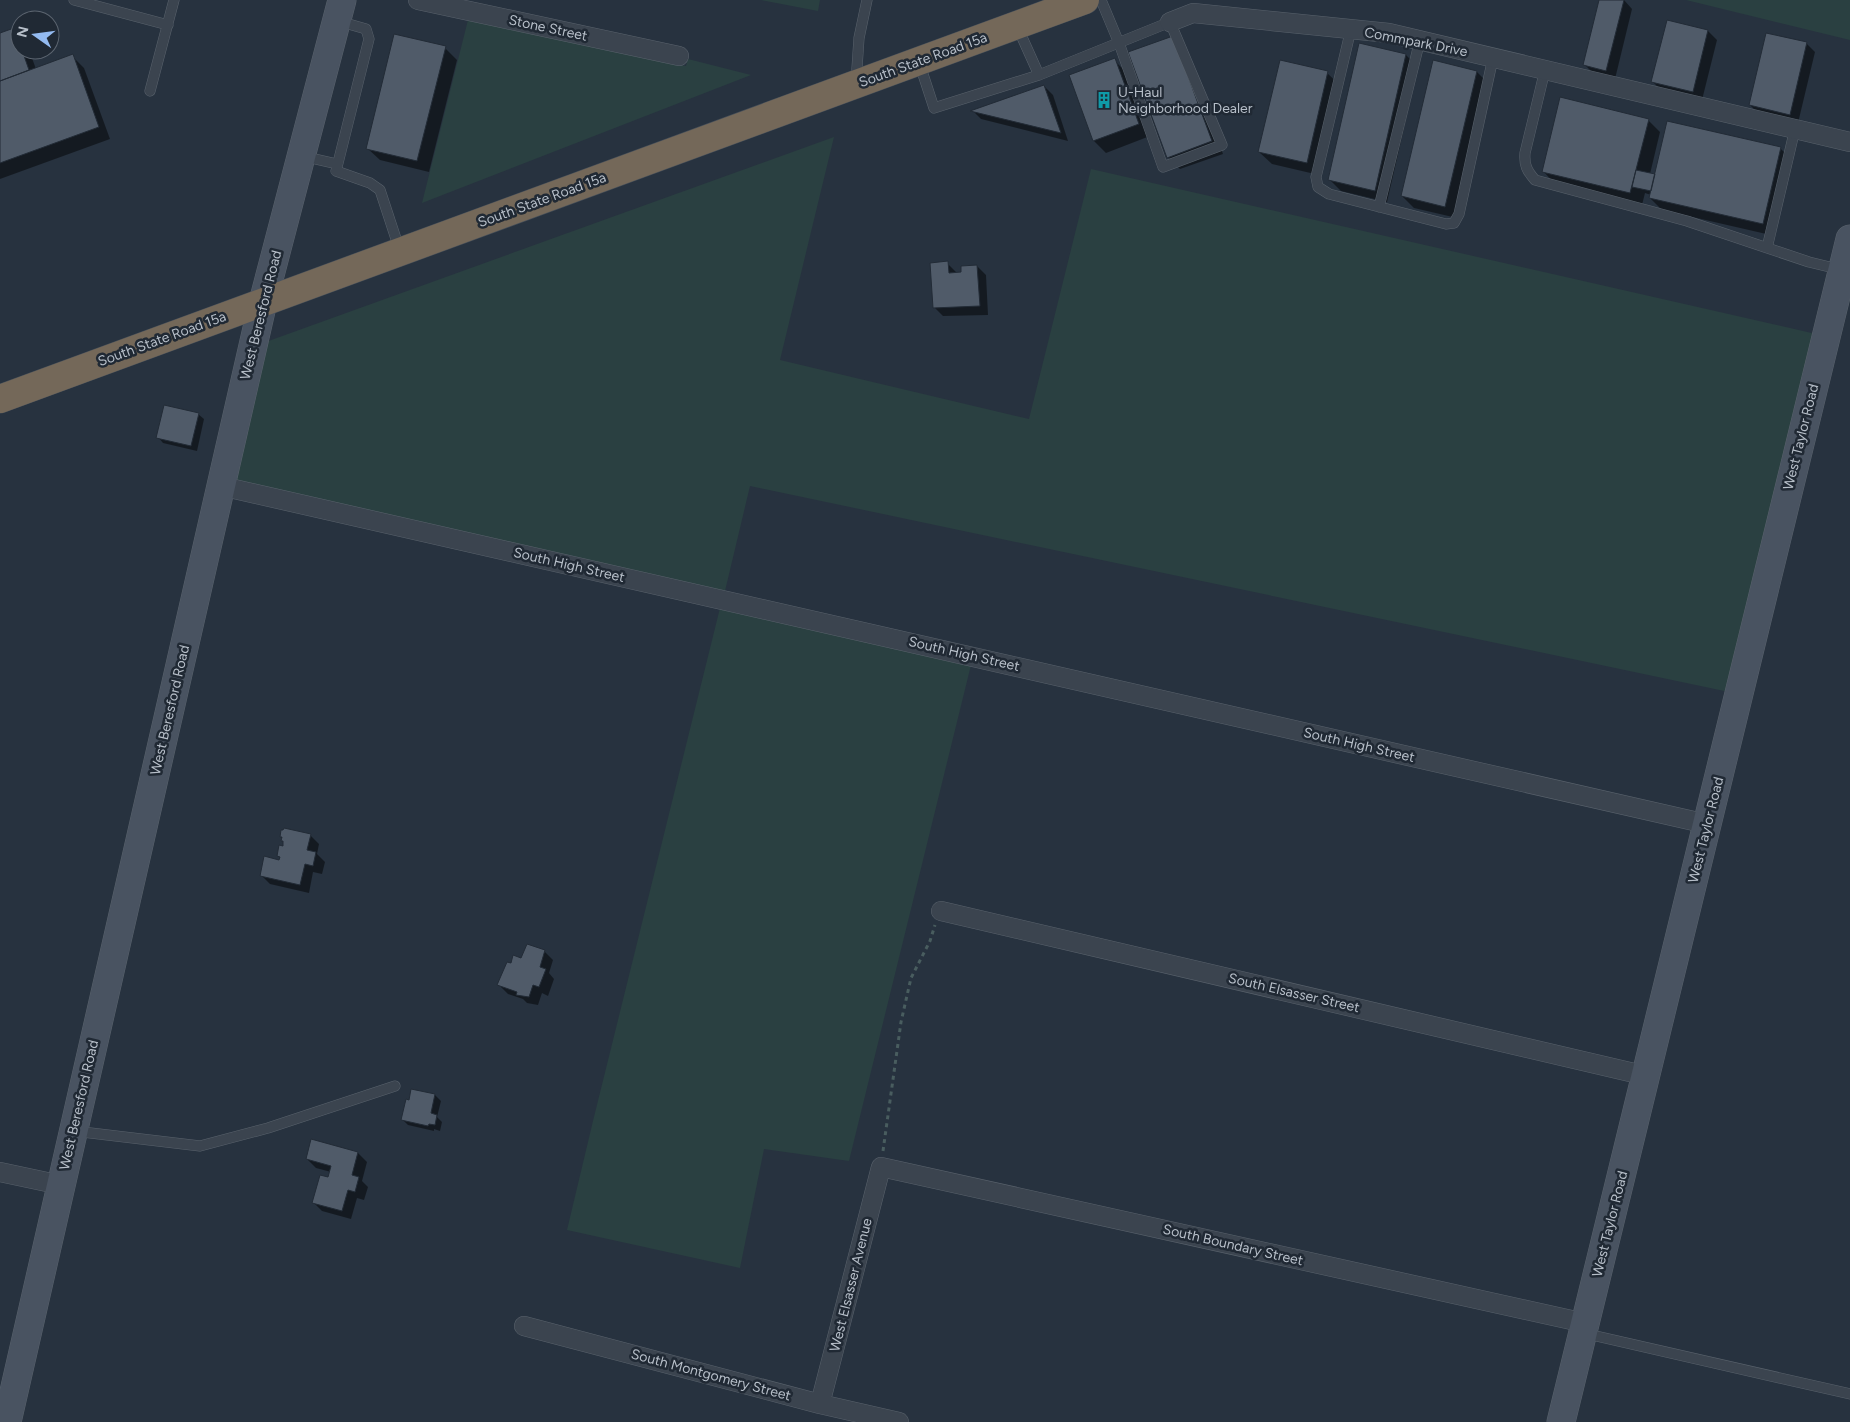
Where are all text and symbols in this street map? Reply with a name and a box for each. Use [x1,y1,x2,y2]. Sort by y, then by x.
north arrow [10,10,60,60]
street label: Stone Street [507,11,589,45]
street label: Commpark Drive [1363,24,1469,60]
text: N [13,25,32,39]
street label: South State Road 15a [857,29,989,91]
place label: U-Haul Neighborhood Dealer [1118,84,1253,117]
building icon: U-Haul Neighborhood Dealer [1094,90,1114,110]
street label: South State Road 15a [476,169,608,231]
street label: West Beresford Road [237,249,285,381]
street label: South State Road 15a [96,308,228,370]
street label: West Taylor Road [1780,382,1822,492]
street label: South High Street [512,544,626,586]
street label: South High Street [907,633,1021,675]
street label: West Beresford Road [147,643,193,777]
street label: South High Street [1302,724,1416,766]
street label: West Taylor Road [1685,775,1727,885]
street label: South Elsasser Street [1227,970,1361,1016]
street label: West Beresford Road [56,1038,102,1172]
street label: West Taylor Road [1589,1169,1631,1279]
street label: West Elsasser Avenue [826,1216,876,1354]
street label: South Boundary Street [1161,1221,1305,1269]
street label: South Montgomery Street [629,1345,793,1405]

